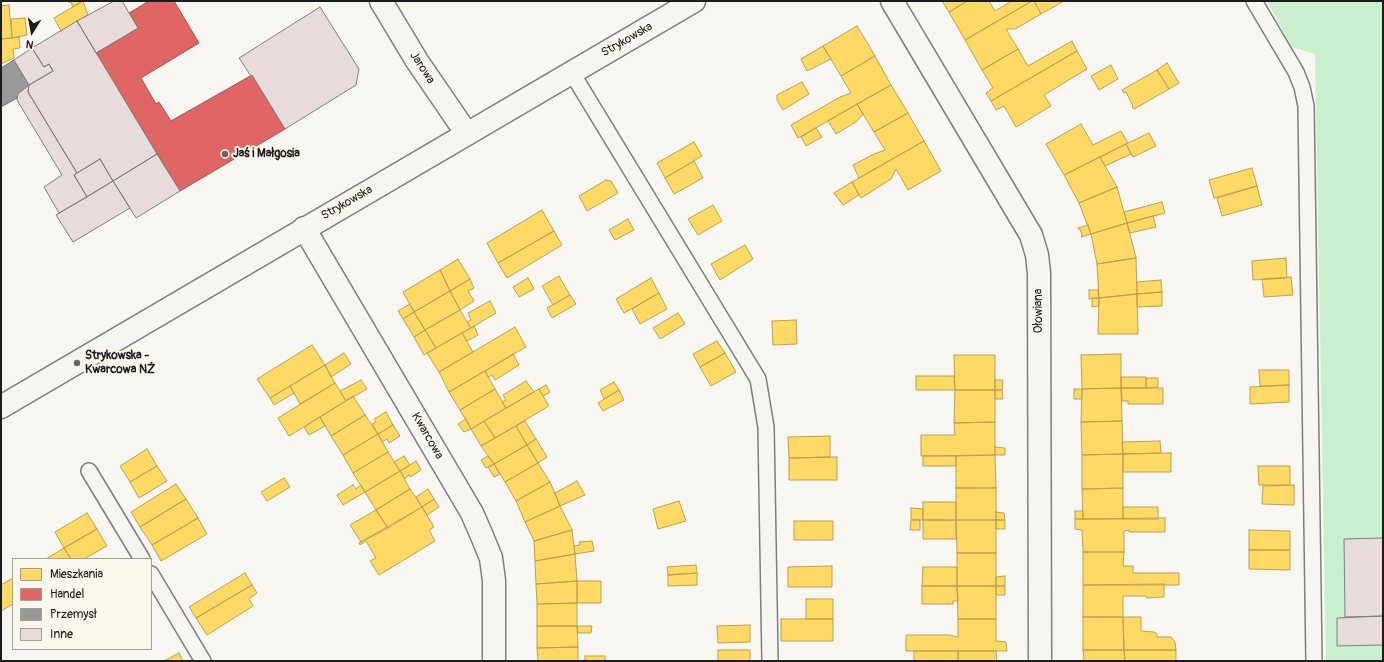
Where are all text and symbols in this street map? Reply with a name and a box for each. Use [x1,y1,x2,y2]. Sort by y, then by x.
north arrow [12,12,52,52]
street label: Strykowska [599,20,655,60]
text: N [25,37,35,51]
street label: Jarowa [406,49,438,87]
place label: Jaś i Małgosia [233,147,300,161]
marker: Jaś i Małgosia [220,149,230,159]
street label: Strykowska [319,183,375,223]
street label: Ołowiana [1032,289,1046,333]
place label: Strykowska - Kwarcowa NŻ [85,349,156,377]
marker: Strykowska - Kwarcowa NŻ [72,358,82,368]
street label: Kwarcowa [408,410,446,462]
legend [12,558,152,650]
text: Mieszkania [50,567,103,582]
text: Handel [50,587,84,602]
text: Przemysł [50,607,97,622]
text: Inne [50,627,73,642]

